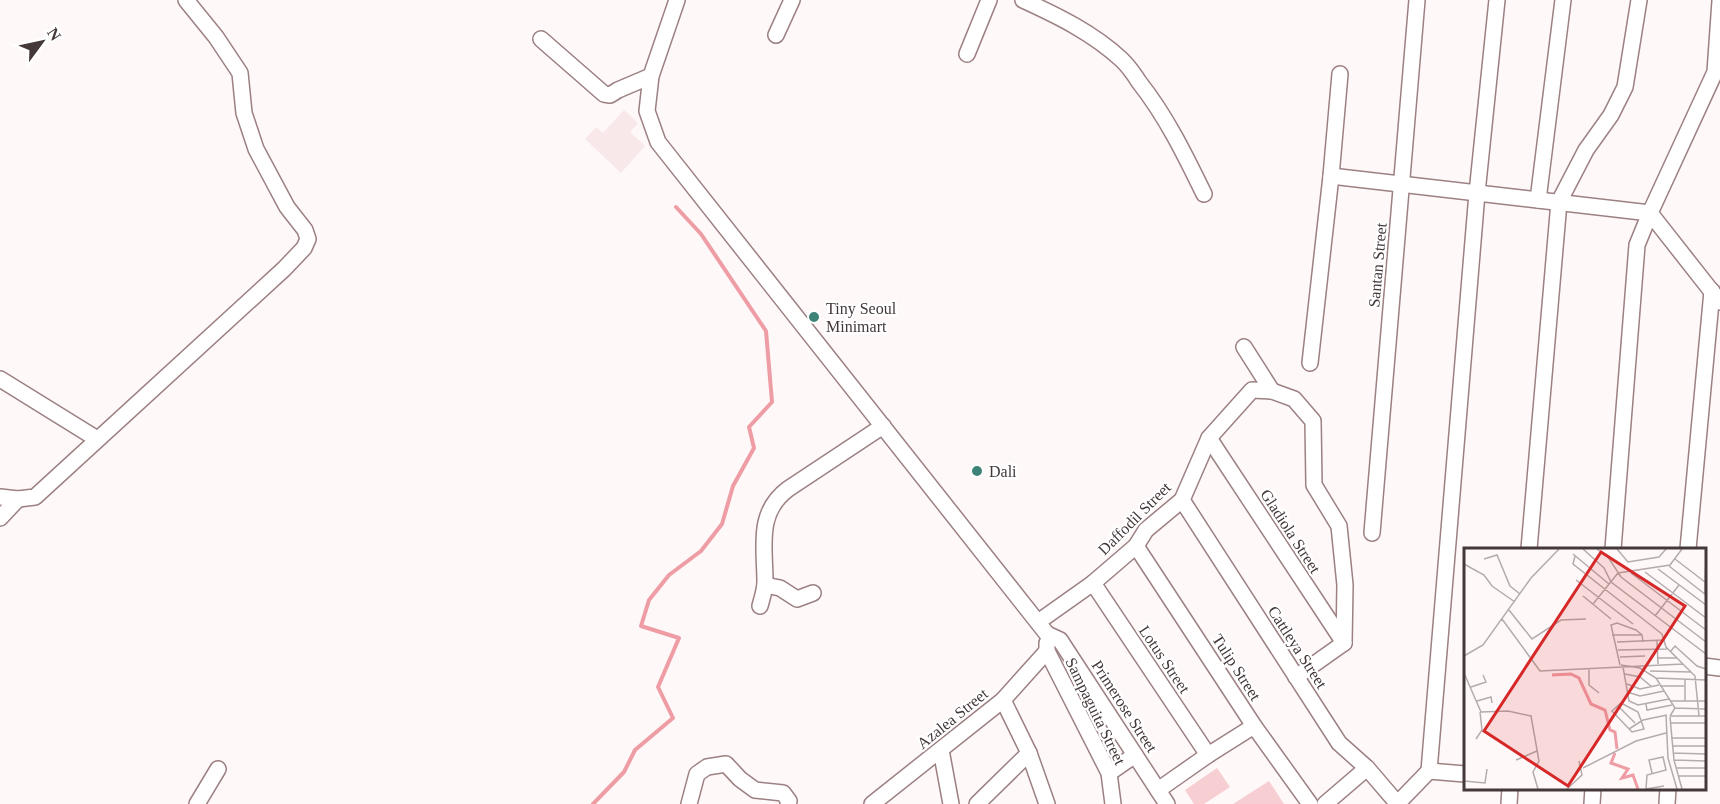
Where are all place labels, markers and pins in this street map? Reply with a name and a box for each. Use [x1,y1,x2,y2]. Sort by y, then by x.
place label: Tiny Seoul Minimart [826,300,897,335]
marker: Tiny Seoul Minimart [807,310,821,324]
place label: Dali [989,463,1017,480]
marker: Dali [970,464,984,478]

